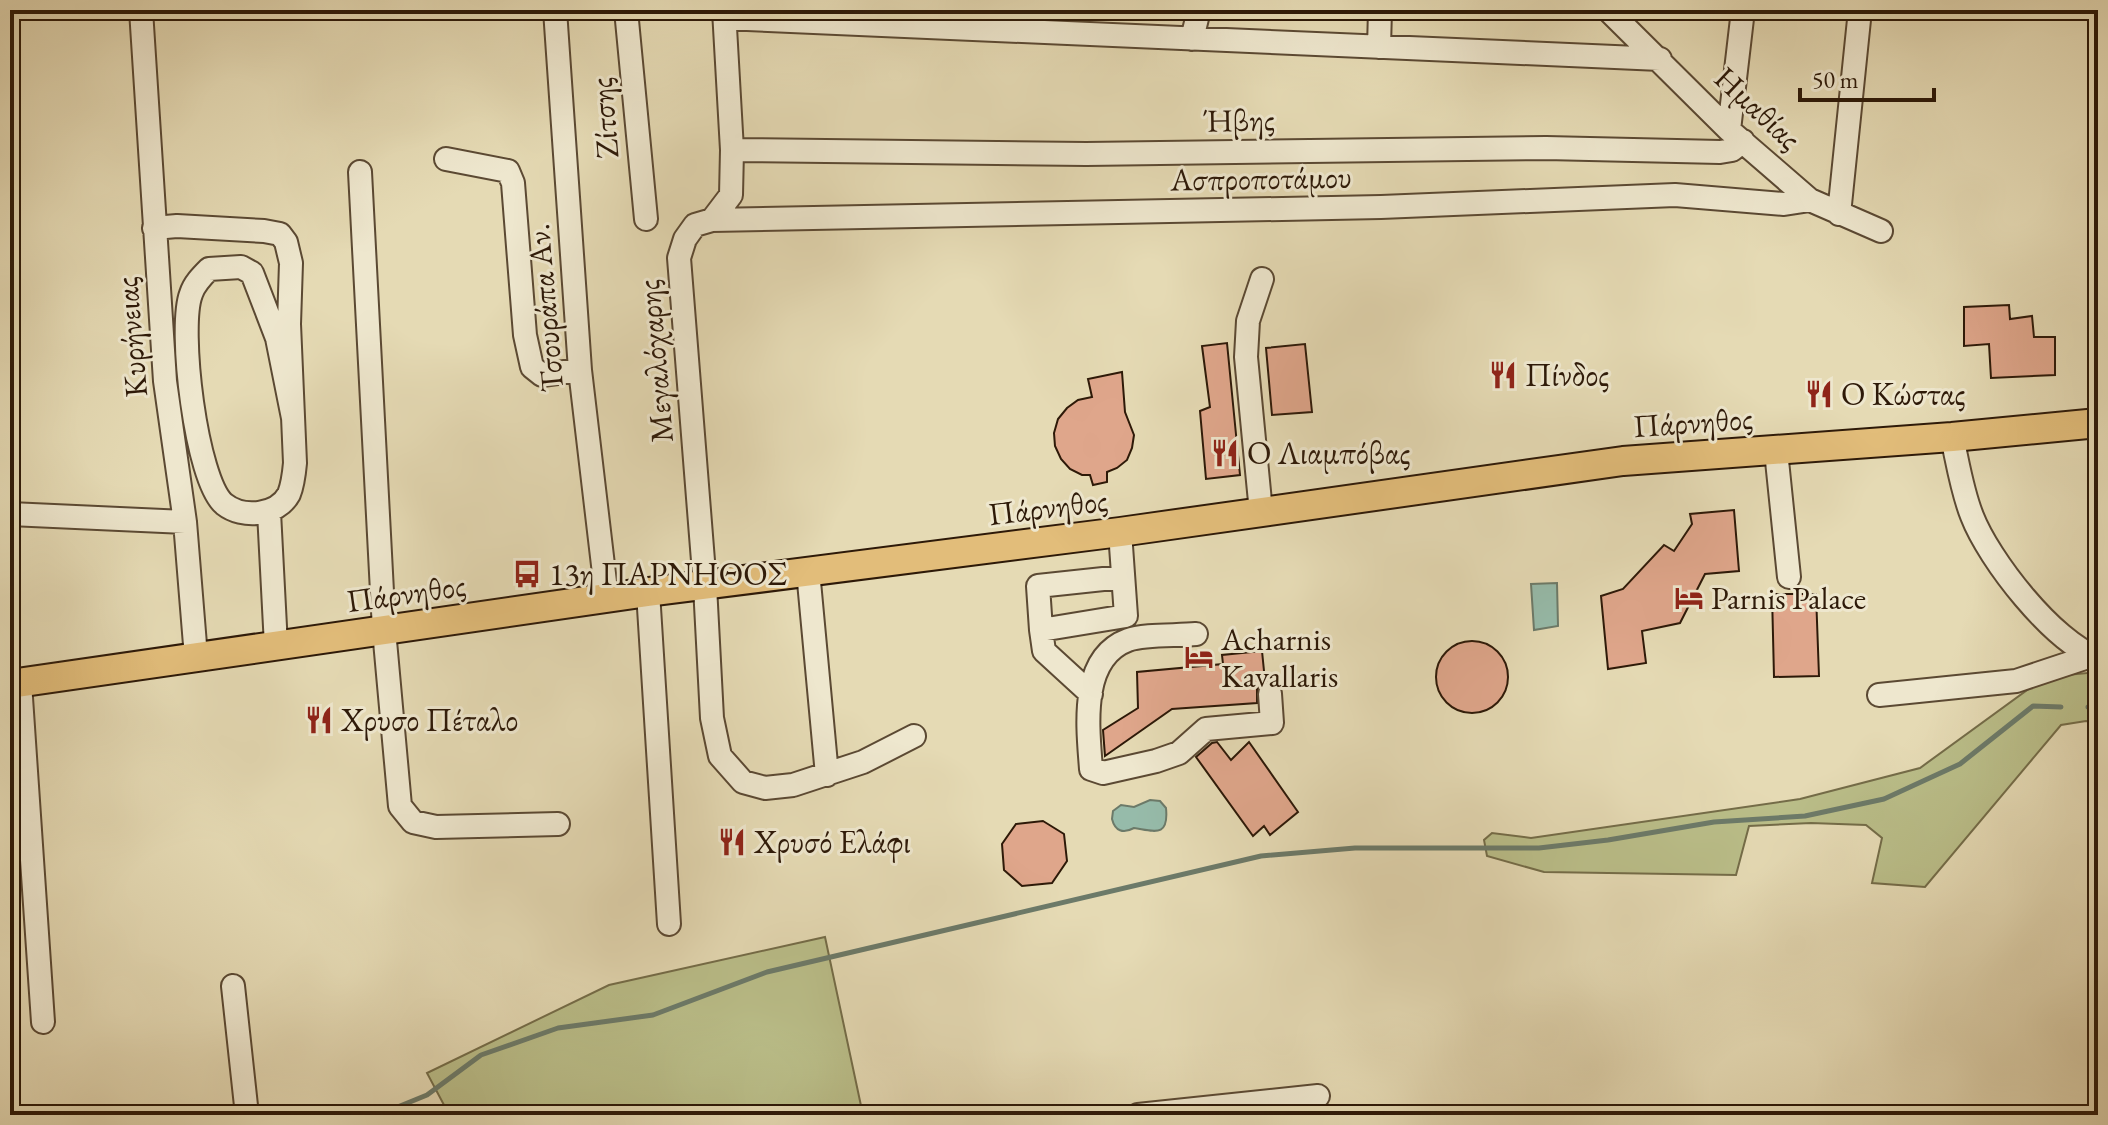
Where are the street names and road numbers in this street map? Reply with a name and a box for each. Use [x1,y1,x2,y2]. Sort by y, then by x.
street label: Ημαθίας [1705,57,1811,159]
street label: Ζίτσης [580,76,628,160]
street label: Ήβης [1203,98,1275,142]
street label: Ασπροποτάμου [1169,155,1352,201]
street label: Τσουράπα Αν. [517,222,573,394]
street label: Κυρήνειας [105,275,157,399]
street label: Μεγαλόχαρης [627,278,683,444]
street label: Πάρνηθος [1632,397,1754,447]
street label: Πάρνηθος [986,479,1110,535]
street label: Πάρνηθος [344,564,468,622]

